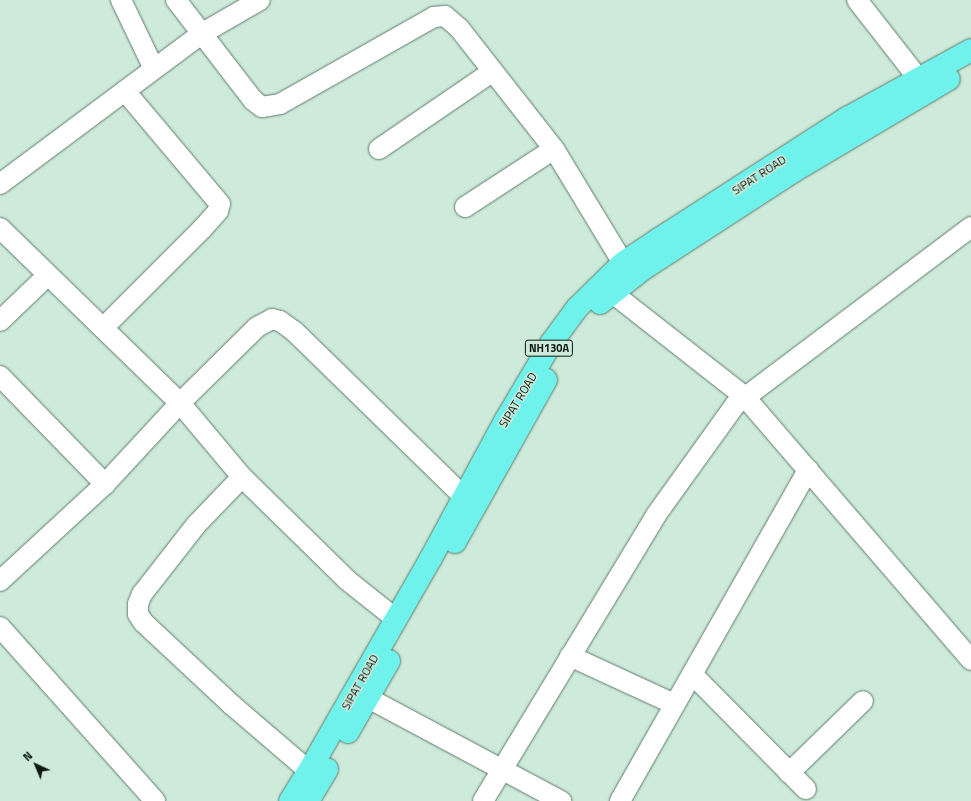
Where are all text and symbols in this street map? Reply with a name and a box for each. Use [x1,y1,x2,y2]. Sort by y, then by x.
street label: SIPAT ROAD [729,152,789,198]
road number: NH130A [524,339,574,357]
street label: SIPAT ROAD [496,370,540,430]
street label: SIPAT ROAD [338,652,382,712]
north arrow [16,745,56,785]
text: N [19,748,36,765]

